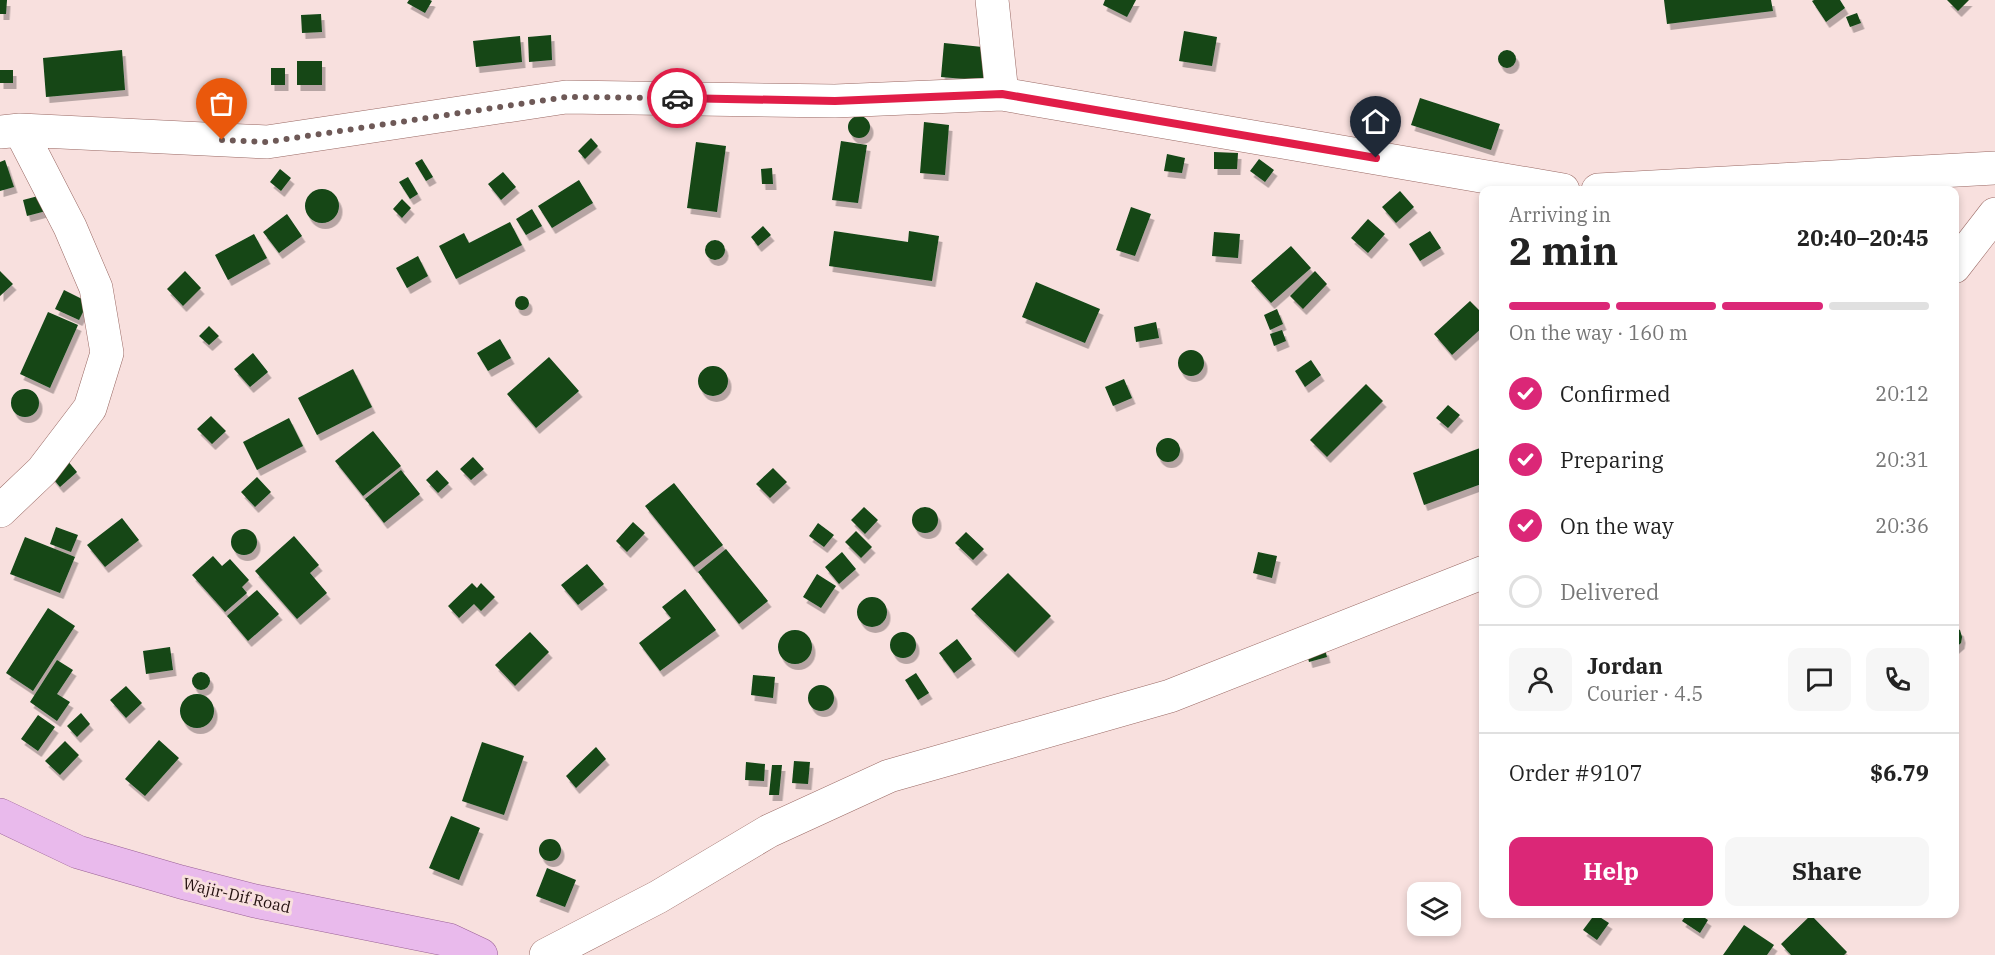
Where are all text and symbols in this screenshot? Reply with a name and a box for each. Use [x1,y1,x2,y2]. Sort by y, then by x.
courier [647,68,707,128]
pin [196,78,247,140]
icon: car [661,82,694,115]
icon: bag [205,87,238,120]
pin [1350,96,1401,158]
icon: home [1359,105,1392,138]
text: Arriving in [1509,201,1611,228]
text: 20:40–20:45 [1797,223,1929,252]
text: 2 min [1509,225,1618,276]
text: On the way · 160 m [1509,319,1688,346]
icon: check [1509,377,1542,410]
text: Confirmed [1560,379,1671,408]
text: 20:12 [1875,380,1929,407]
icon: check [1509,443,1542,476]
text: Preparing [1560,445,1664,474]
text: 20:31 [1875,446,1929,473]
icon: check [1509,509,1542,542]
text: On the way [1560,511,1674,540]
text: 20:36 [1875,512,1929,539]
text: Delivered [1560,577,1659,606]
button: person [1509,648,1572,711]
button: chat [1788,648,1851,711]
button: phone [1866,648,1929,711]
text: Jordan [1587,651,1663,680]
text: Courier · 4.5 [1587,680,1703,707]
text: Order #9107 [1509,758,1643,787]
text: $6.79 [1870,758,1929,787]
button: Help [1509,837,1713,906]
button: Share [1725,837,1929,906]
street label: Wajir-Dif Road [181,873,293,917]
map controls [1407,882,1461,936]
button: layers [1407,882,1461,936]

